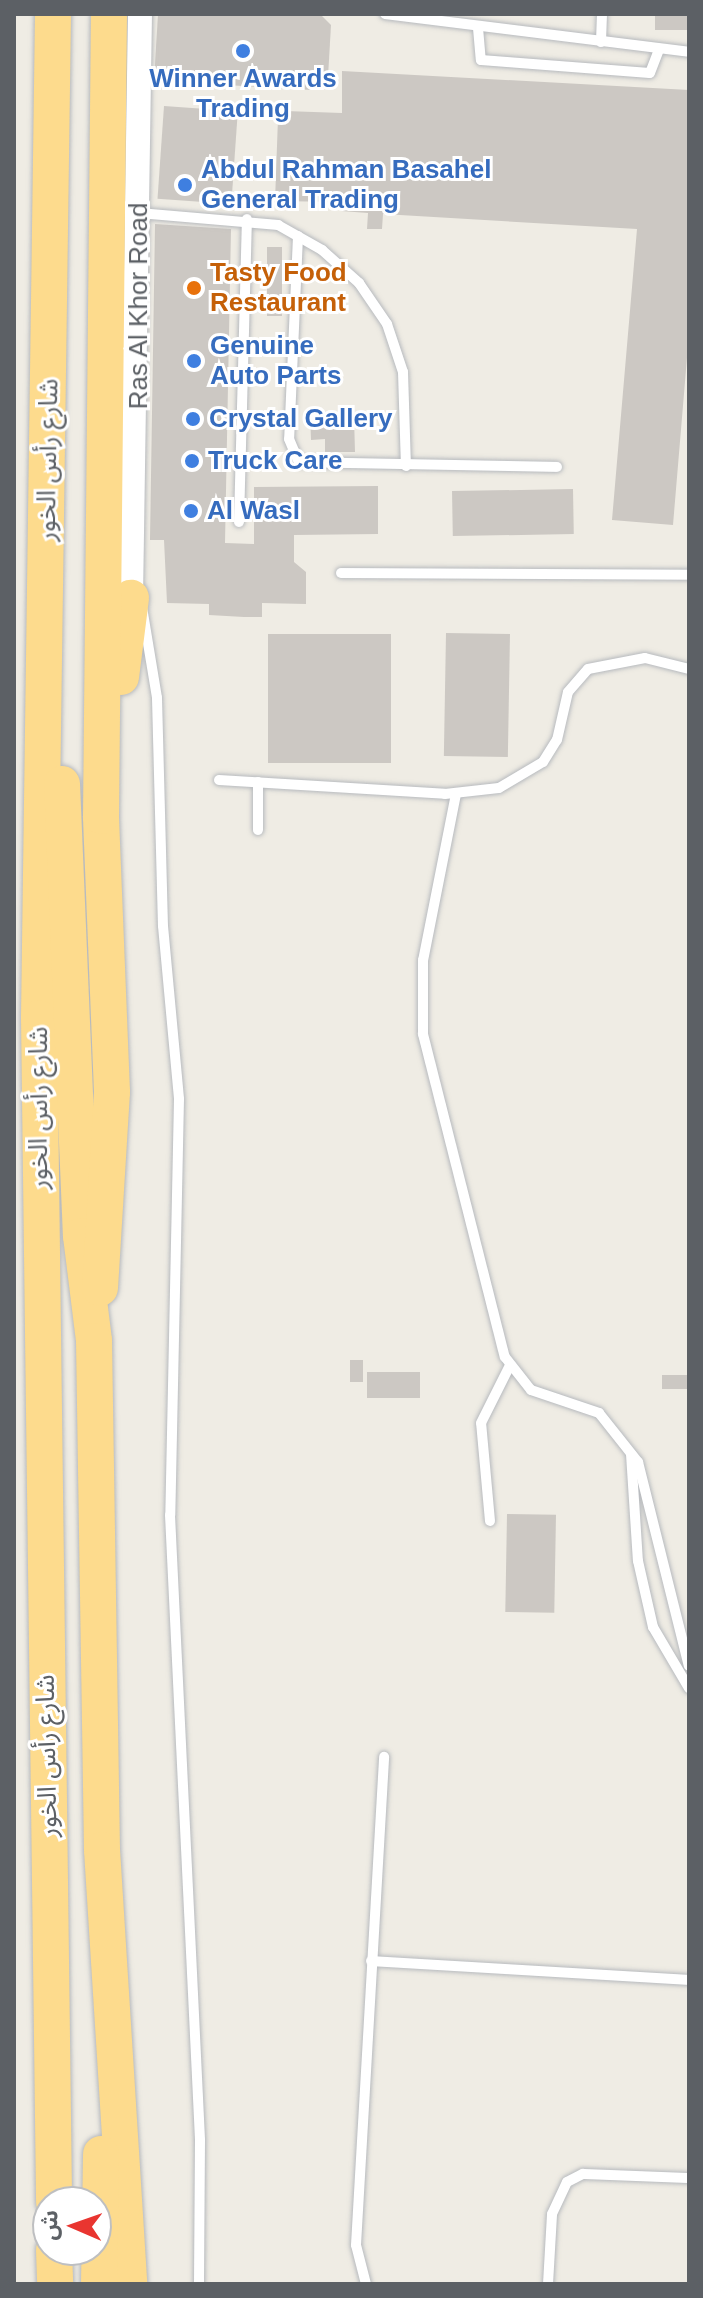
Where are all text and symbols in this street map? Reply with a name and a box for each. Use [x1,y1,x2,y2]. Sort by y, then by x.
marker: Winner Awards Trading [234,42,252,60]
place label: Winner Awards Trading [149,63,337,124]
place label: Abdul Rahman Basahel General Trading [201,154,491,216]
marker: Abdul Rahman Basahel General Trading [176,176,194,194]
street label: Ras Al Khor Road [123,202,155,410]
place label: Tasty Food Restaurant [210,257,347,318]
marker: Tasty Food Restaurant [185,279,203,297]
place label: Genuine Auto Parts [210,330,341,392]
marker: Genuine Auto Parts [185,352,203,370]
street label: شارع رأس الخور [31,378,65,542]
place label: Crystal Gallery [209,403,393,435]
marker: Crystal Gallery [184,410,202,428]
place label: Truck Care [208,445,342,477]
marker: Truck Care [183,452,201,470]
place label: Al Wasl [207,495,300,527]
marker: Al Wasl [182,502,200,520]
street label: شارع رأس الخور [23,1027,55,1189]
street label: شارع رأس الخور [30,1674,64,1838]
north arrow [32,2186,112,2266]
text: ش [36,2210,63,2241]

